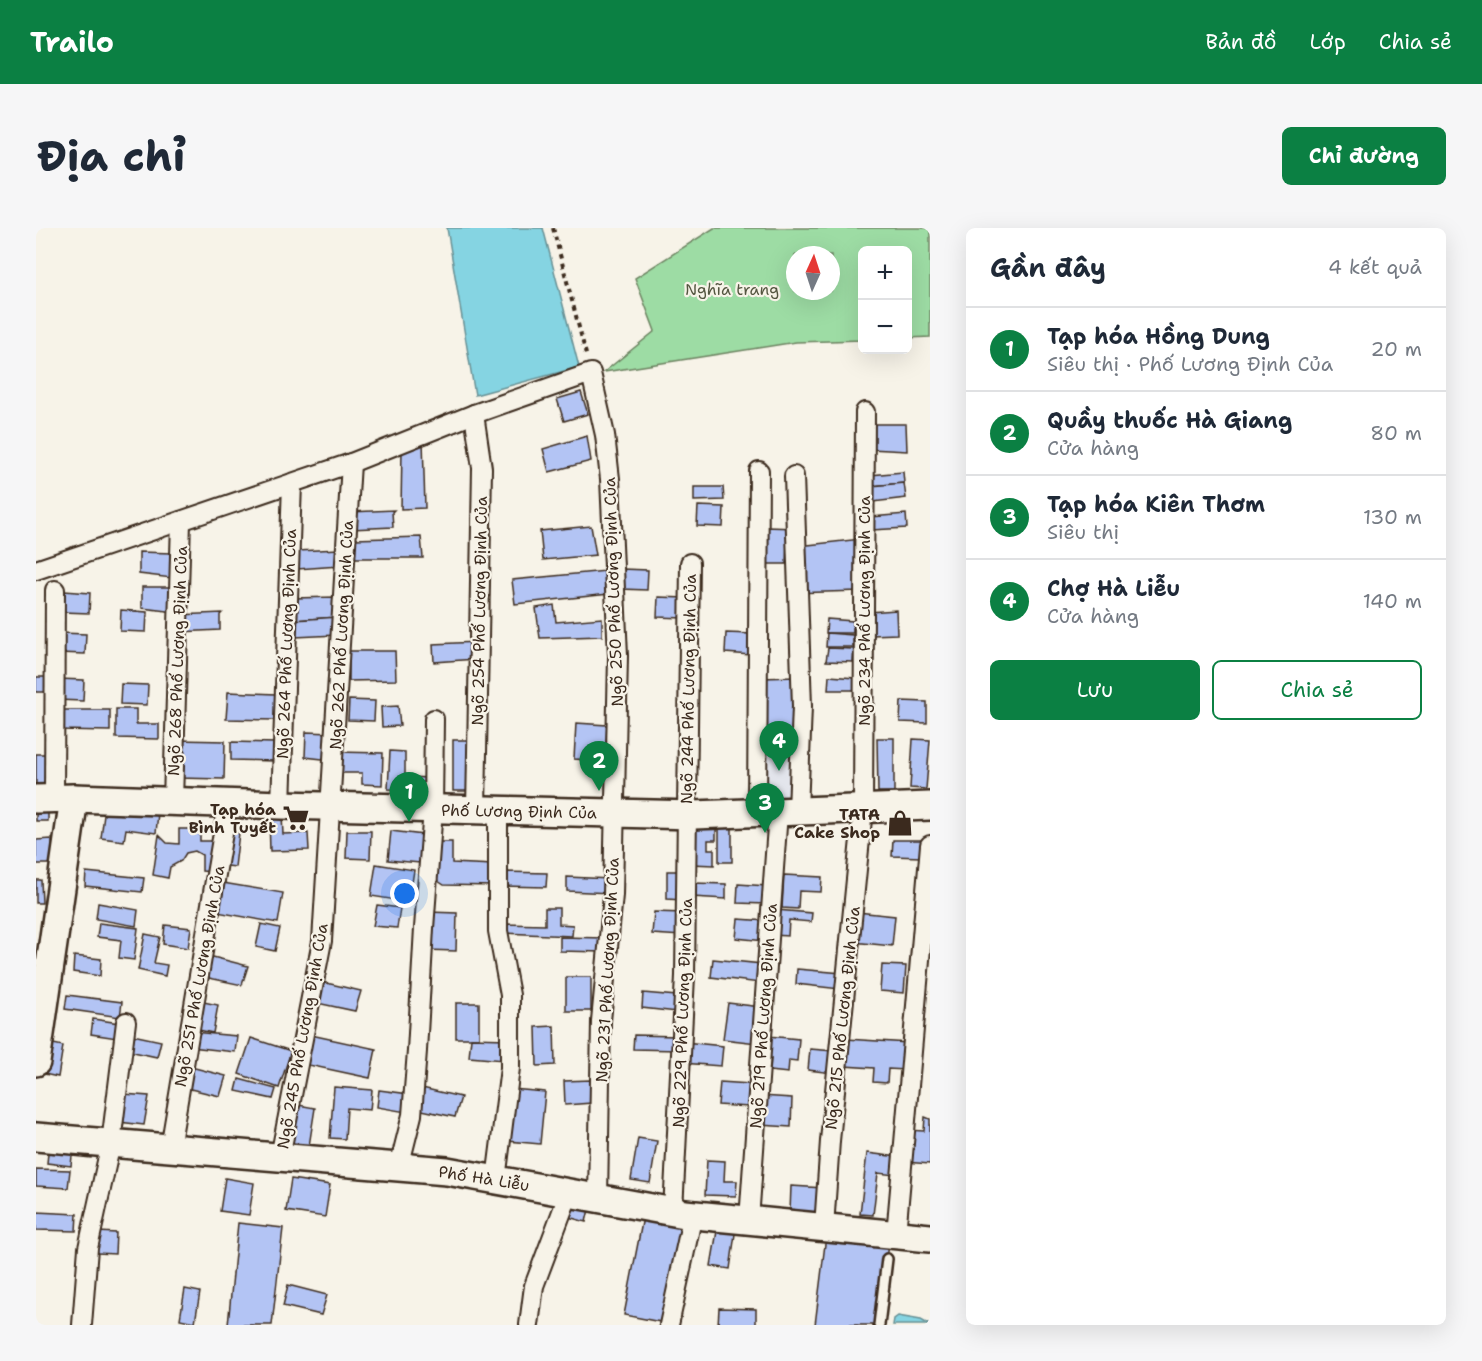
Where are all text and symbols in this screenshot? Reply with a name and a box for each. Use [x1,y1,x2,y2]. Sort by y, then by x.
text: Trailo [30,23,114,61]
text: Bản đồ [1206,28,1277,56]
text: Lớp [1310,28,1346,56]
text: Chia sẻ [1379,28,1452,56]
button: Chỉ đường [1282,127,1446,185]
text: Địa chỉ [36,128,185,184]
north arrow [786,246,840,300]
map controls [858,246,912,354]
button: + [858,246,912,300]
text: Gần đây [990,250,1106,285]
text: 4 kết quả [1328,254,1422,280]
park label: Nghĩa trang [685,279,779,300]
button: − [858,300,912,354]
text: Tạp hóa Hồng Dung [1047,322,1270,351]
text: 1 [1005,336,1014,362]
text: 20 m [1371,336,1422,362]
text: Siêu thị · Phố Lương Định Của [1047,351,1333,377]
text: Quầy thuốc Hà Giang [1047,406,1292,435]
text: 2 [1003,420,1017,446]
text: 80 m [1370,420,1422,446]
text: Cửa hàng [1047,435,1139,461]
street label: Ngõ 250 Phố Lương Định Của [599,477,628,707]
text: Tạp hóa Kiên Thơm [1047,490,1265,519]
street label: Ngõ 254 Phố Lương Định Của [467,496,492,726]
street label: Ngõ 234 Phố Lương Định Của [854,496,875,726]
text: 3 [1003,504,1017,530]
text: 130 m [1363,504,1422,530]
text: Siêu thị [1047,519,1119,545]
street label: Ngõ 262 Phố Lương Định Của [325,520,358,750]
street label: Ngõ 264 Phố Lương Định Của [272,529,301,759]
street label: Ngõ 268 Phố Lương Định Của [163,546,192,776]
street label: Ngõ 244 Phố Lương Định Của [676,574,701,804]
text: Chợ Hà Liễu [1047,574,1180,603]
text: 4 [1003,588,1017,614]
text: 140 m [1363,588,1422,614]
text: Cửa hàng [1047,603,1139,629]
button: Lưu [990,660,1200,720]
button: Chia sẻ [1212,660,1422,720]
pin: 4 [760,722,798,771]
pin: 2 [580,742,618,791]
pin: 1 [390,772,428,822]
pin: 3 [746,784,784,833]
place label: Tạp hóa Bình Tuyết [189,799,276,838]
street label: Phố Lương Định Của [441,800,597,823]
supermarket icon: Tạp hóa Bình Tuyết [281,803,311,833]
place label: TATA Cake Shop [794,804,880,843]
shop icon: TATA Cake Shop [885,808,915,838]
street label: Ngõ 231 Phố Lương Định Của [591,857,624,1083]
street label: Ngõ 251 Phố Lương Định Của [170,864,229,1089]
your location [390,879,419,908]
street label: Ngõ 229 Phố Lương Định Của [668,898,697,1128]
street label: Ngõ 219 Phố Lương Định Của [745,903,782,1129]
street label: Ngõ 215 Phố Lương Định Của [820,905,865,1131]
street label: Ngõ 245 Phố Lương Định Của [272,922,333,1151]
street label: Phố Hà Liễu [437,1161,531,1196]

